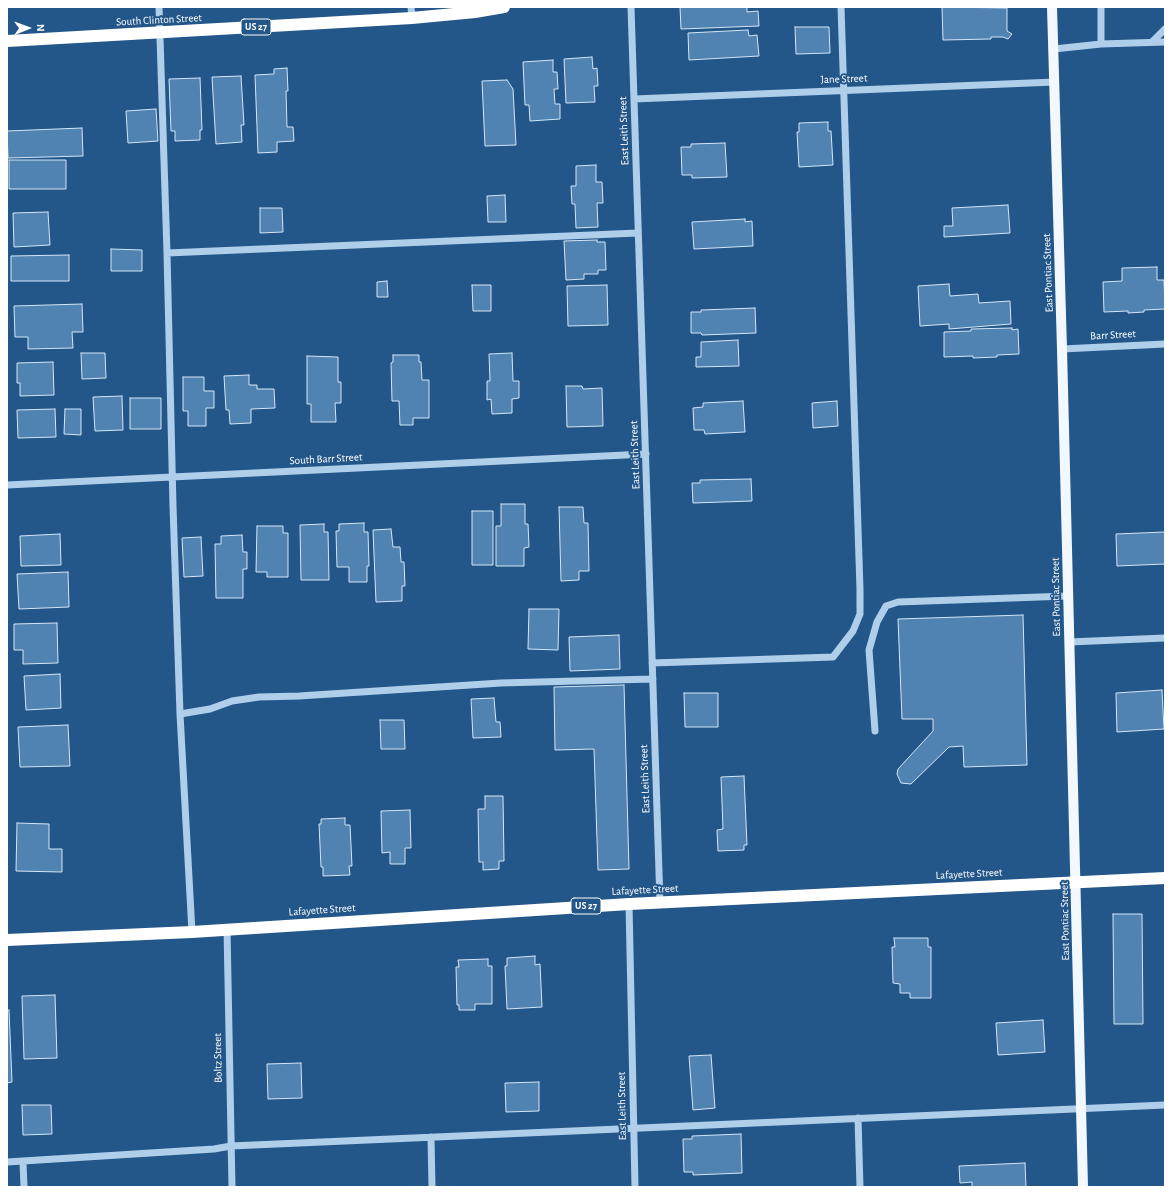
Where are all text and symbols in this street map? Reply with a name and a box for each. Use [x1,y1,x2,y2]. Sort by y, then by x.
north arrow [8,8,48,48]
street label: South Clinton Street [116,11,202,29]
road number: US 27 [241,19,271,35]
text: N [35,24,46,32]
street label: Jane Street [820,72,868,86]
street label: East Leith Street [616,96,632,166]
street label: East Pontiac Street [1040,233,1056,313]
street label: Barr Street [1090,327,1136,343]
street label: East Leith Street [627,420,643,490]
street label: South Barr Street [289,451,363,467]
street label: East Pontiac Street [1049,557,1063,637]
street label: East Leith Street [637,744,653,814]
street label: Lafayette Street [935,866,1003,882]
street label: East Pontiac Street [1058,881,1072,961]
street label: Lafayette Street [611,882,679,898]
road number: US 27 [571,898,601,914]
street label: Lafayette Street [288,901,356,919]
street label: Boltz Street [211,1033,225,1083]
street label: East Leith Street [615,1072,629,1140]

